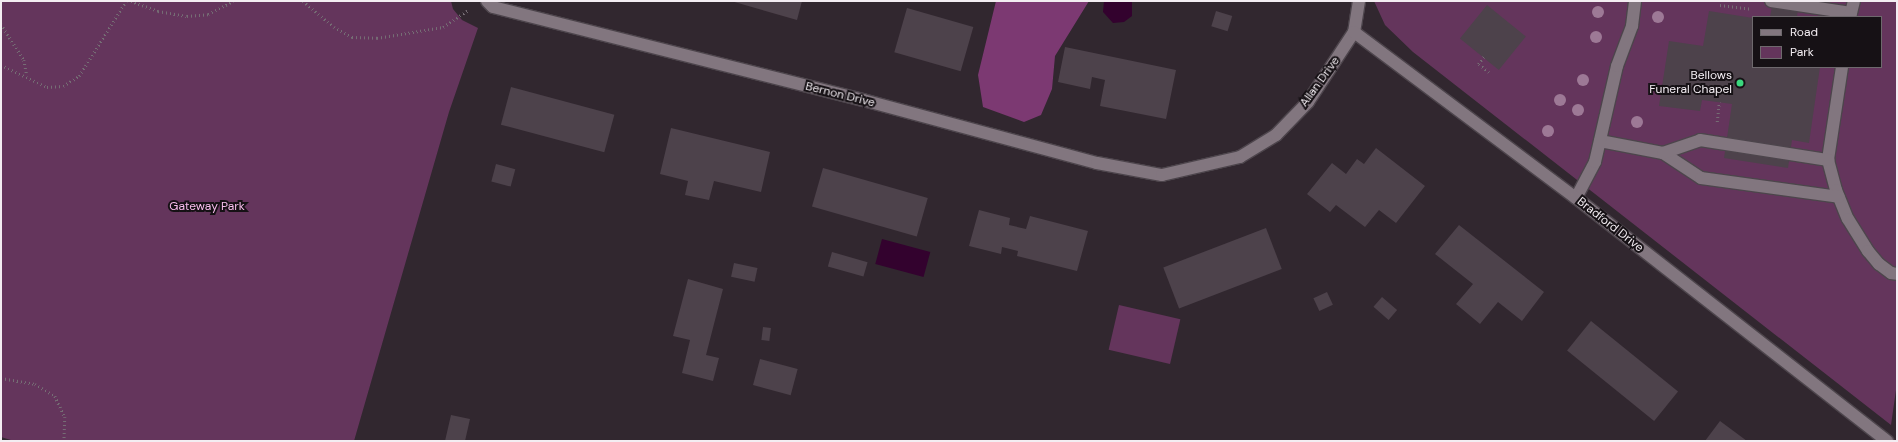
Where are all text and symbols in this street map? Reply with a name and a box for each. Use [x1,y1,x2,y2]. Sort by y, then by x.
legend [1752,16,1882,68]
text: Road [1790,24,1818,40]
text: Park [1790,44,1814,60]
street label: Allan Drive [1297,54,1343,110]
place label: Bellows Funeral Chapel [1649,69,1732,97]
marker: Bellows Funeral Chapel [1735,78,1745,88]
street label: Bernon Drive [804,79,876,111]
street label: Bradford Drive [1574,195,1646,255]
park label: Gateway Park [169,200,245,214]

